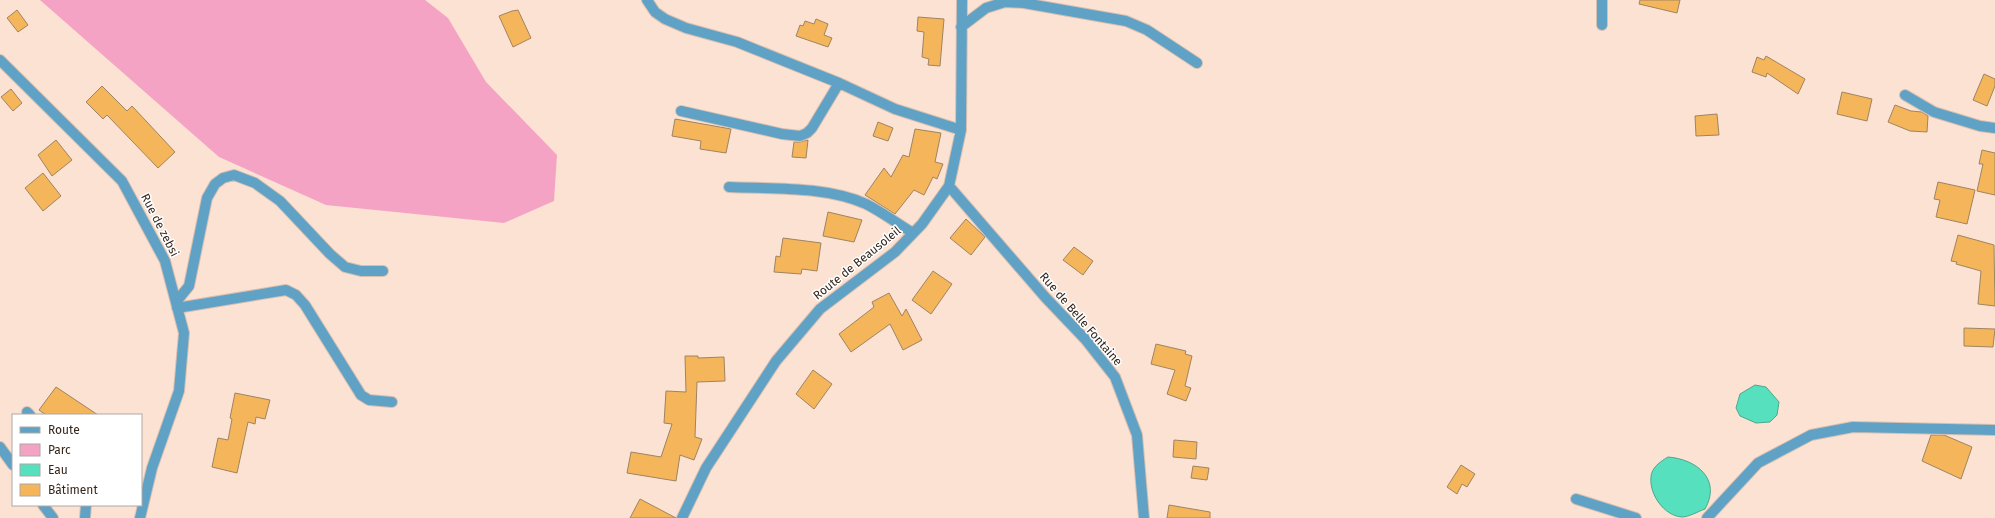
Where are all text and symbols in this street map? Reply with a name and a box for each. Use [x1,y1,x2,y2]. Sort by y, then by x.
street label: Rue de zebsi [138,191,182,259]
street label: Route de Beausoleil [810,223,904,303]
street label: Rue de Belle Fontaine [1037,270,1125,368]
legend [12,414,142,506]
text: Route [48,423,80,437]
text: Parc [48,443,71,457]
text: Eau [48,463,68,477]
text: Bâtiment [48,483,98,497]

